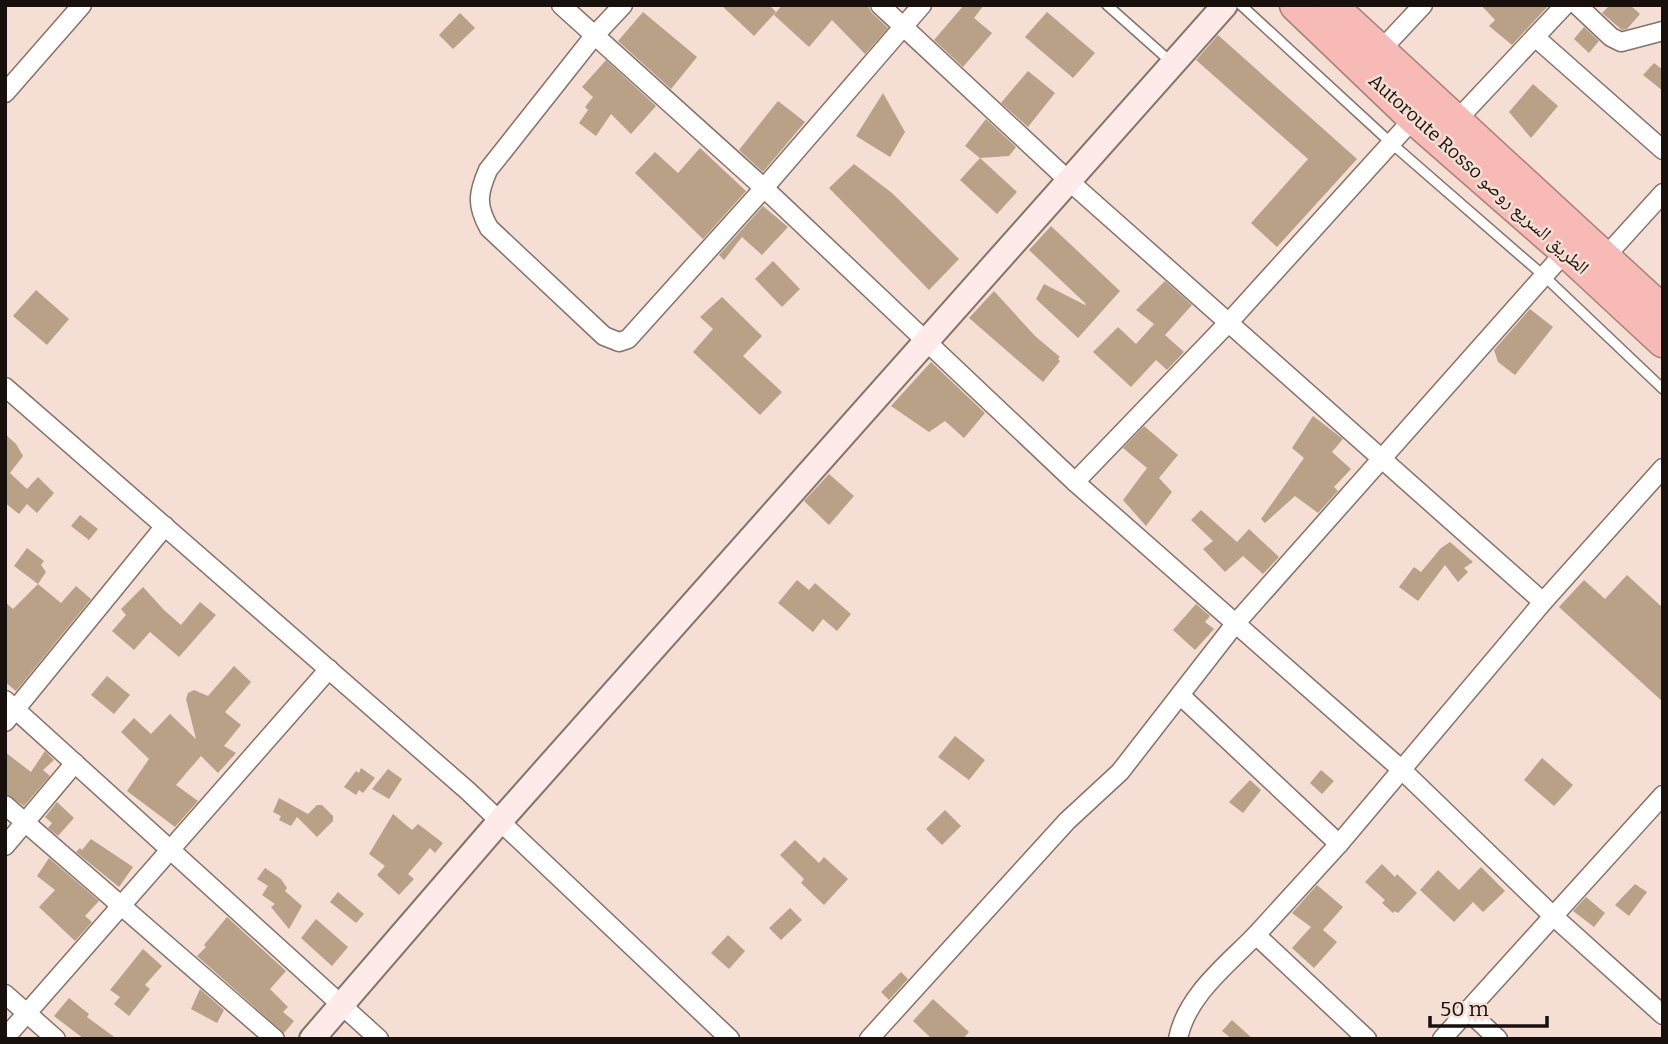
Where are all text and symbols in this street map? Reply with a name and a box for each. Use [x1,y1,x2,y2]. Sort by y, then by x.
street label: Autoroute Rosso الطريق السريع روصو [1363,69,1594,280]
scale bar [1430,984,1547,1028]
text: 50 m [1440,996,1489,1022]

